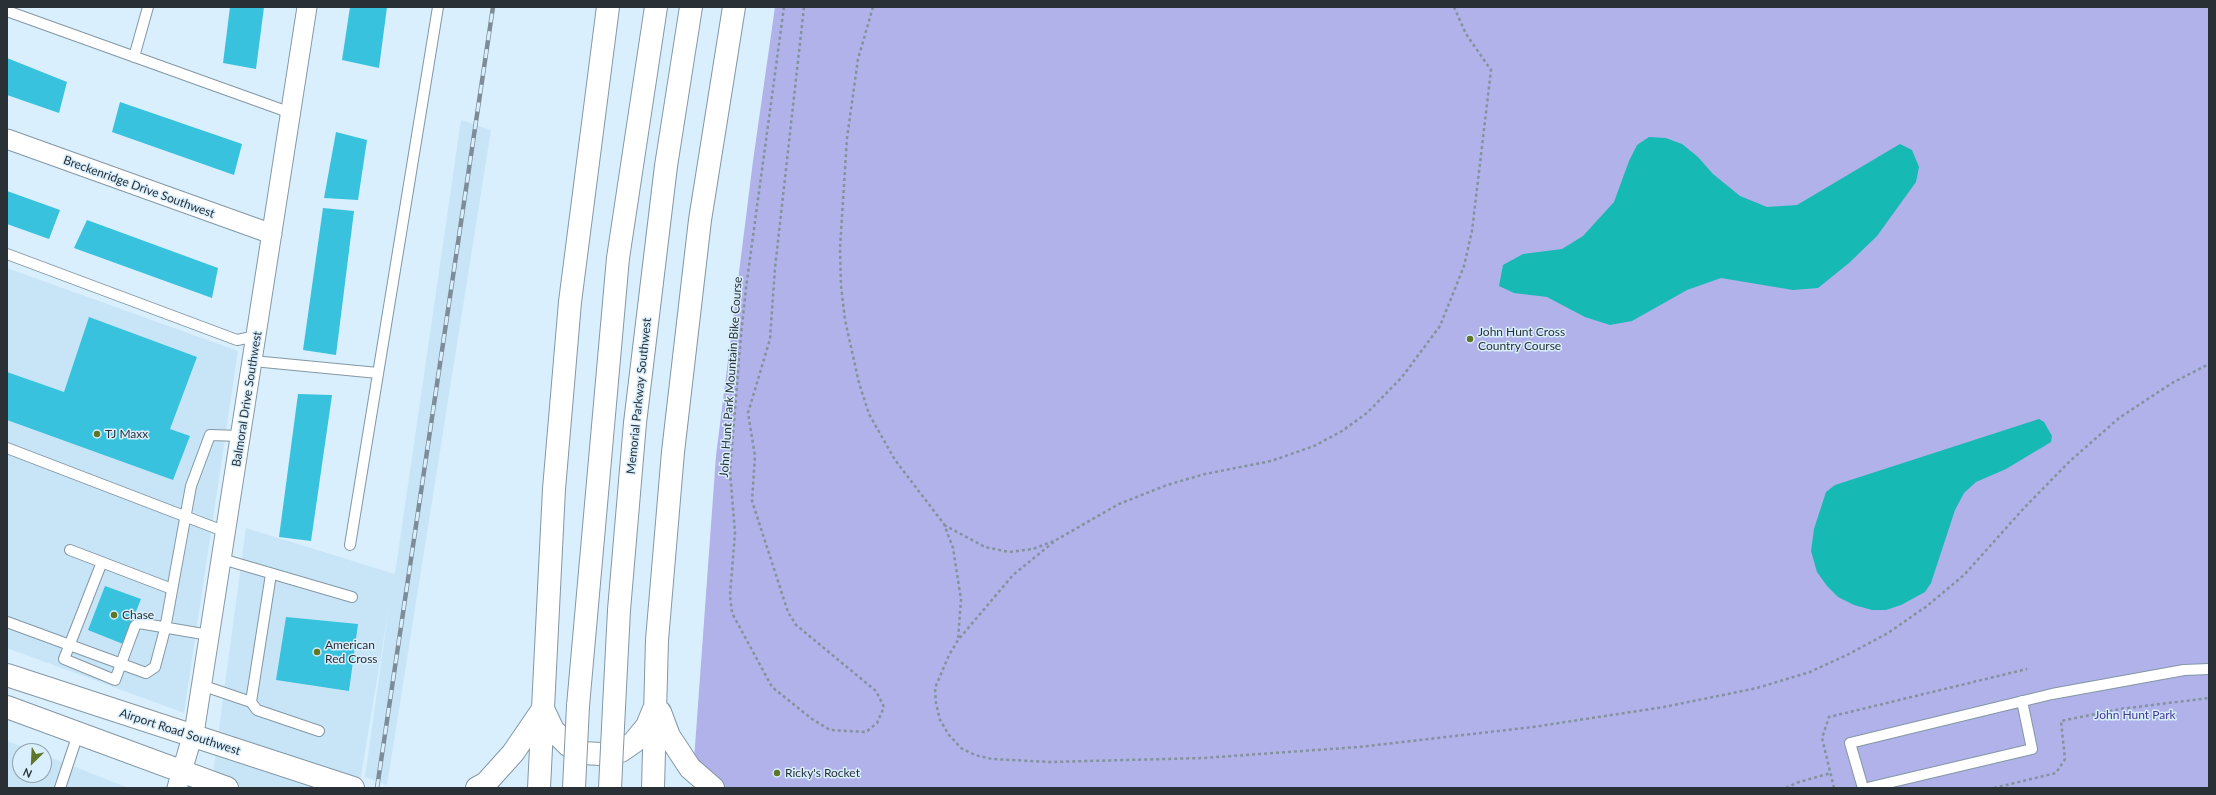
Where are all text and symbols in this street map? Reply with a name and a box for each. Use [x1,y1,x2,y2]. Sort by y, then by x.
street label: Breckenridge Drive Southwest [61,153,217,221]
street label: John Hunt Park Mountain Bike Course [717,276,745,478]
street label: Memorial Parkway Southwest [624,317,654,475]
place label: John Hunt Cross Country Course [1478,325,1565,353]
street label: Balmoral Drive Southwest [229,330,265,468]
marker: John Hunt Cross Country Course [1465,334,1475,344]
place label: TJ Maxx [105,427,148,441]
marker: TJ Maxx [92,429,102,439]
place label: Chase [122,608,154,622]
marker: Chase [109,610,119,620]
place label: American Red Cross [325,638,378,666]
marker: American Red Cross [312,647,322,657]
street label: Airport Road Southwest [118,706,242,758]
park label: John Hunt Park [2094,708,2176,722]
north arrow [12,743,52,783]
text: N [21,766,34,781]
place label: Ricky's Rocket [785,766,860,780]
marker: Ricky's Rocket [772,768,782,778]

